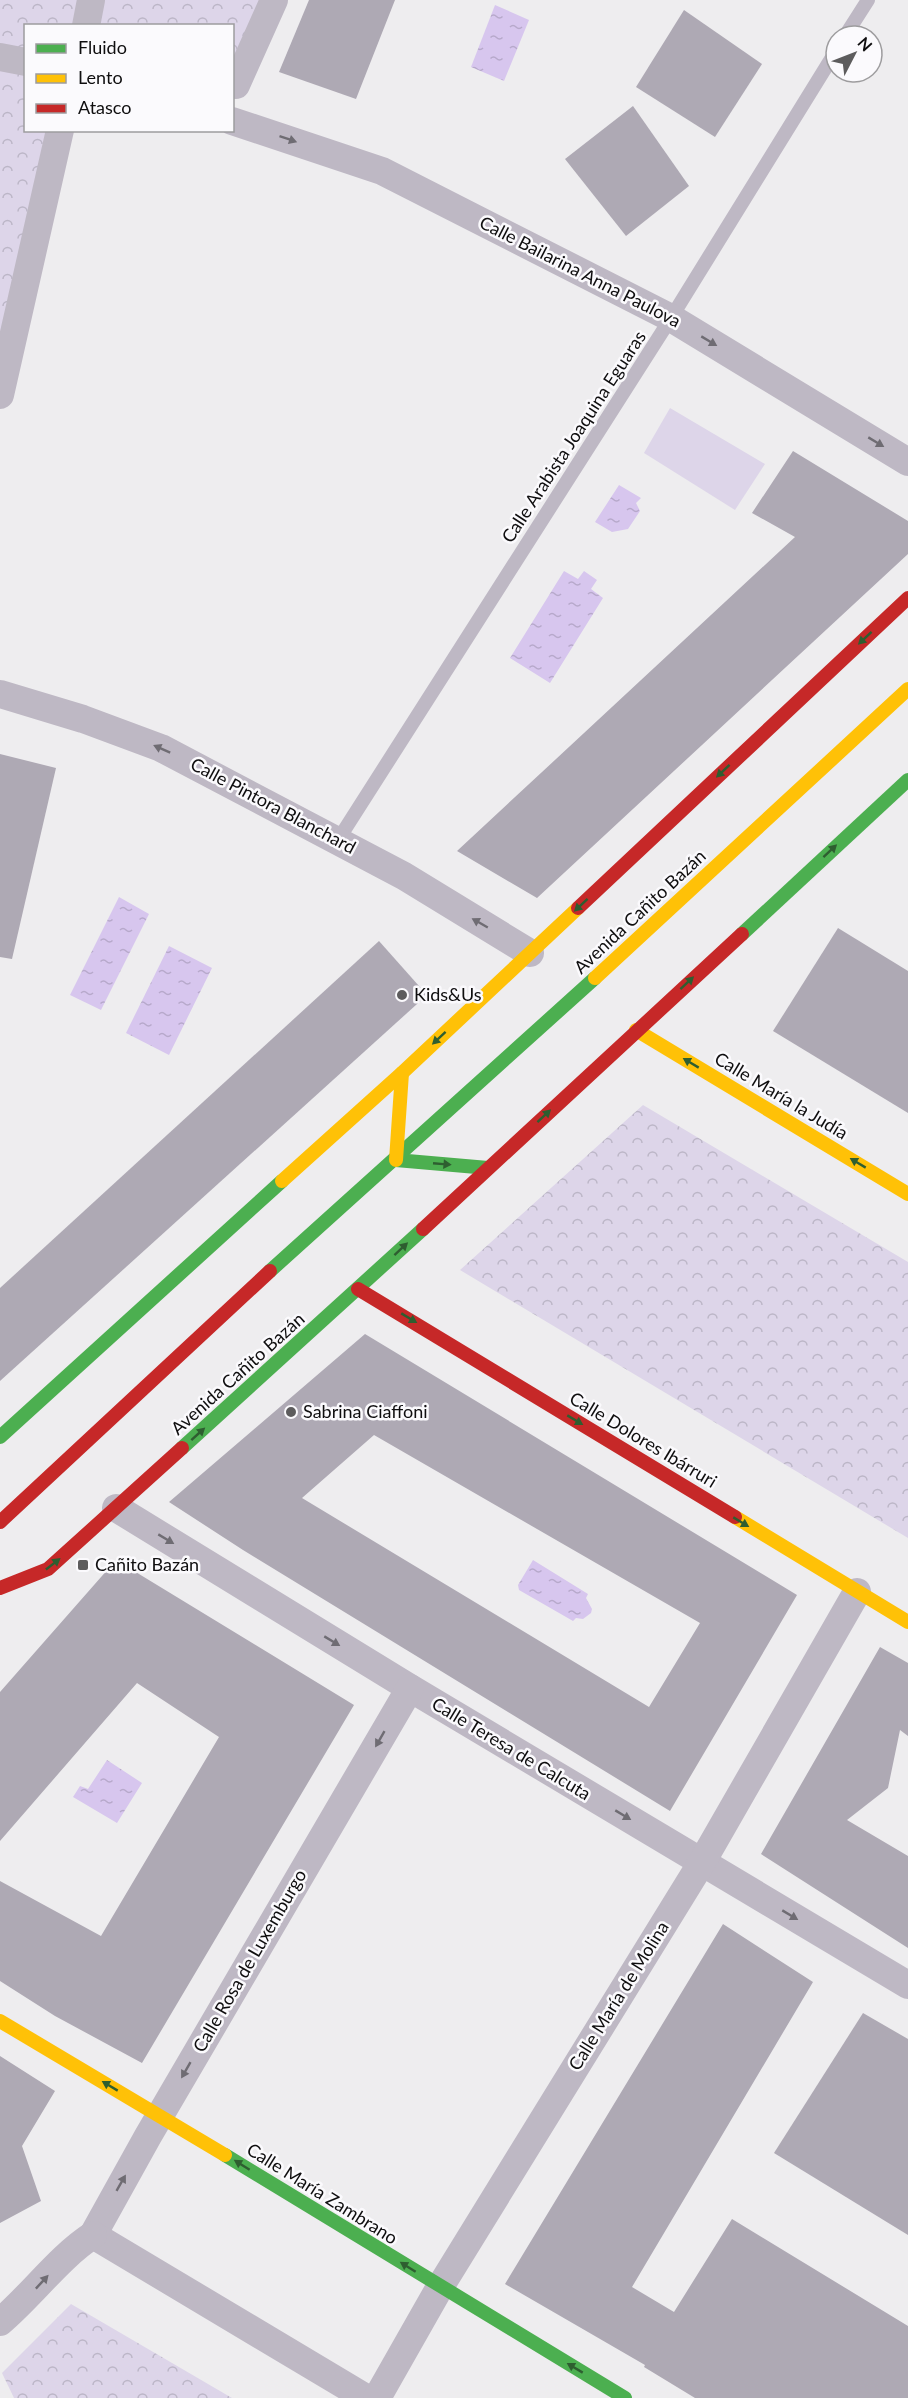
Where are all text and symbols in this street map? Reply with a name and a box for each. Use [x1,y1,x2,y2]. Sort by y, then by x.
legend [24,24,234,132]
north arrow [824,24,884,84]
text: N [854,33,877,55]
text: Fluido [78,36,127,58]
text: Lento [78,66,123,88]
text: Atasco [78,96,131,118]
one-way arrow [279,135,297,145]
street label: Calle Bailarina Anna Paulova [476,211,685,332]
street label: Calle Arabista Joaquina Eguaras [496,326,650,547]
one-way arrow [701,335,717,346]
one-way arrow [868,437,884,448]
one-way arrow [859,630,873,644]
one-way arrow [152,744,170,754]
street label: Calle Pintora Blanchard [187,752,360,858]
one-way arrow [716,764,731,778]
one-way arrow [823,844,838,858]
street label: Avenida Cañito Bazán [569,845,710,978]
one-way arrow [574,898,589,912]
one-way arrow [472,918,488,929]
one-way arrow [679,976,694,990]
place label: Kids&Us [414,983,482,1005]
marker: Kids&Us [395,988,409,1002]
one-way arrow [432,1031,447,1044]
street label: Calle María la Judía [711,1047,852,1144]
one-way arrow [683,1058,699,1069]
one-way arrow [536,1109,550,1123]
one-way arrow [850,1158,866,1169]
one-way arrow [432,1159,451,1169]
one-way arrow [393,1243,408,1256]
street label: Avenida Cañito Bazán [166,1307,309,1439]
one-way arrow [401,1313,417,1324]
street label: Calle Dolores Ibárruri [566,1386,721,1492]
place label: Sabrina Ciaffoni [303,1400,428,1422]
marker: Sabrina Ciaffoni [284,1405,298,1419]
one-way arrow [567,1415,583,1426]
one-way arrow [191,1427,206,1441]
one-way arrow [733,1516,749,1527]
one-way arrow [158,1534,174,1545]
place label: Cañito Bazán [95,1553,199,1575]
one-way arrow [45,1557,61,1570]
marker: Cañito Bazán [76,1558,90,1572]
one-way arrow [324,1635,340,1646]
street label: Calle Teresa de Calcuta [428,1692,595,1804]
one-way arrow [375,1731,386,1747]
one-way arrow [614,1810,631,1820]
street label: Calle Rosa de Luxemburgo [188,1865,311,2056]
one-way arrow [782,1909,798,1920]
street label: Calle María de Molina [563,1917,673,2074]
one-way arrow [181,2062,192,2078]
one-way arrow [101,2081,118,2091]
street label: Calle María Zambrano [243,2138,402,2248]
one-way arrow [234,2160,250,2171]
one-way arrow [116,2175,126,2192]
one-way arrow [400,2262,416,2273]
one-way arrow [35,2276,49,2290]
one-way arrow [566,2363,583,2373]

